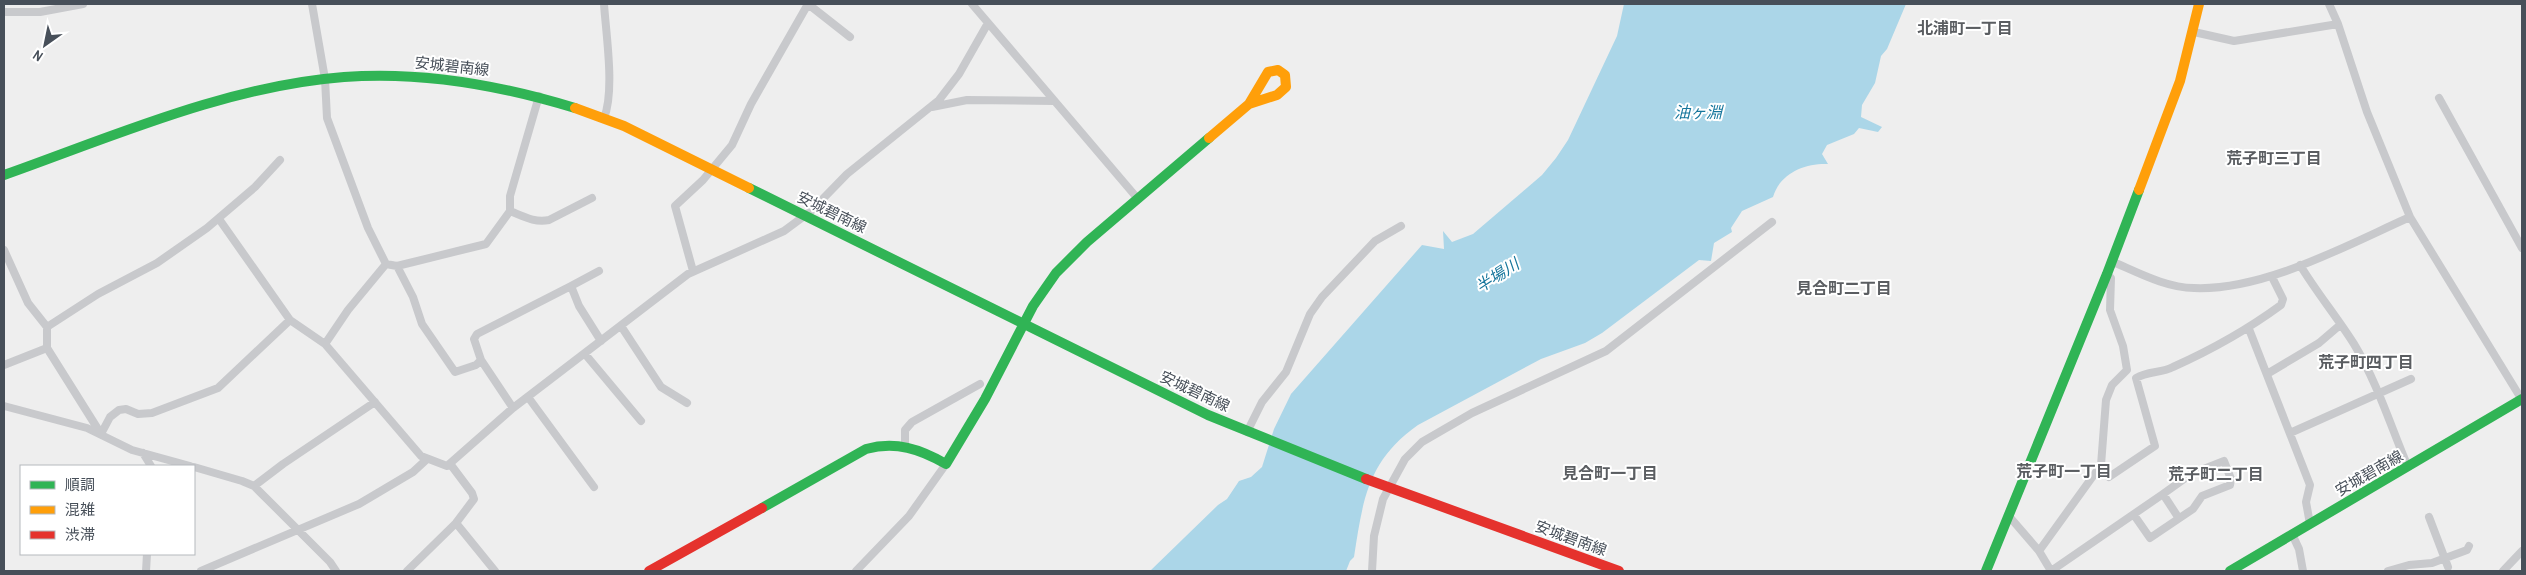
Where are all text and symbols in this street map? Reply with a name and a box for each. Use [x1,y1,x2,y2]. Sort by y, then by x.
district label: 北浦町一丁目 [1917,17,2013,39]
north arrow [20,20,70,70]
text: N [30,46,46,66]
street label: 安城碧南線 [414,52,490,80]
water label: 油ヶ淵 [1674,101,1724,123]
district label: 荒子町三丁目 [2226,147,2322,169]
street label: 安城碧南線 [794,186,870,238]
water label: 半場川 [1471,252,1525,297]
district label: 見合町二丁目 [1796,277,1892,299]
district label: 荒子町四丁目 [2318,351,2414,373]
street label: 安城碧南線 [1157,366,1233,416]
street label: 安城碧南線 [2331,445,2407,501]
district label: 荒子町一丁目 [2016,460,2112,482]
district label: 見合町一丁目 [1562,462,1658,484]
district label: 荒子町二丁目 [2168,463,2264,485]
legend [20,465,195,555]
text: 順調 [65,474,95,495]
text: 混雑 [65,499,95,520]
street label: 安城碧南線 [1532,515,1610,561]
text: 渋滞 [65,524,95,545]

